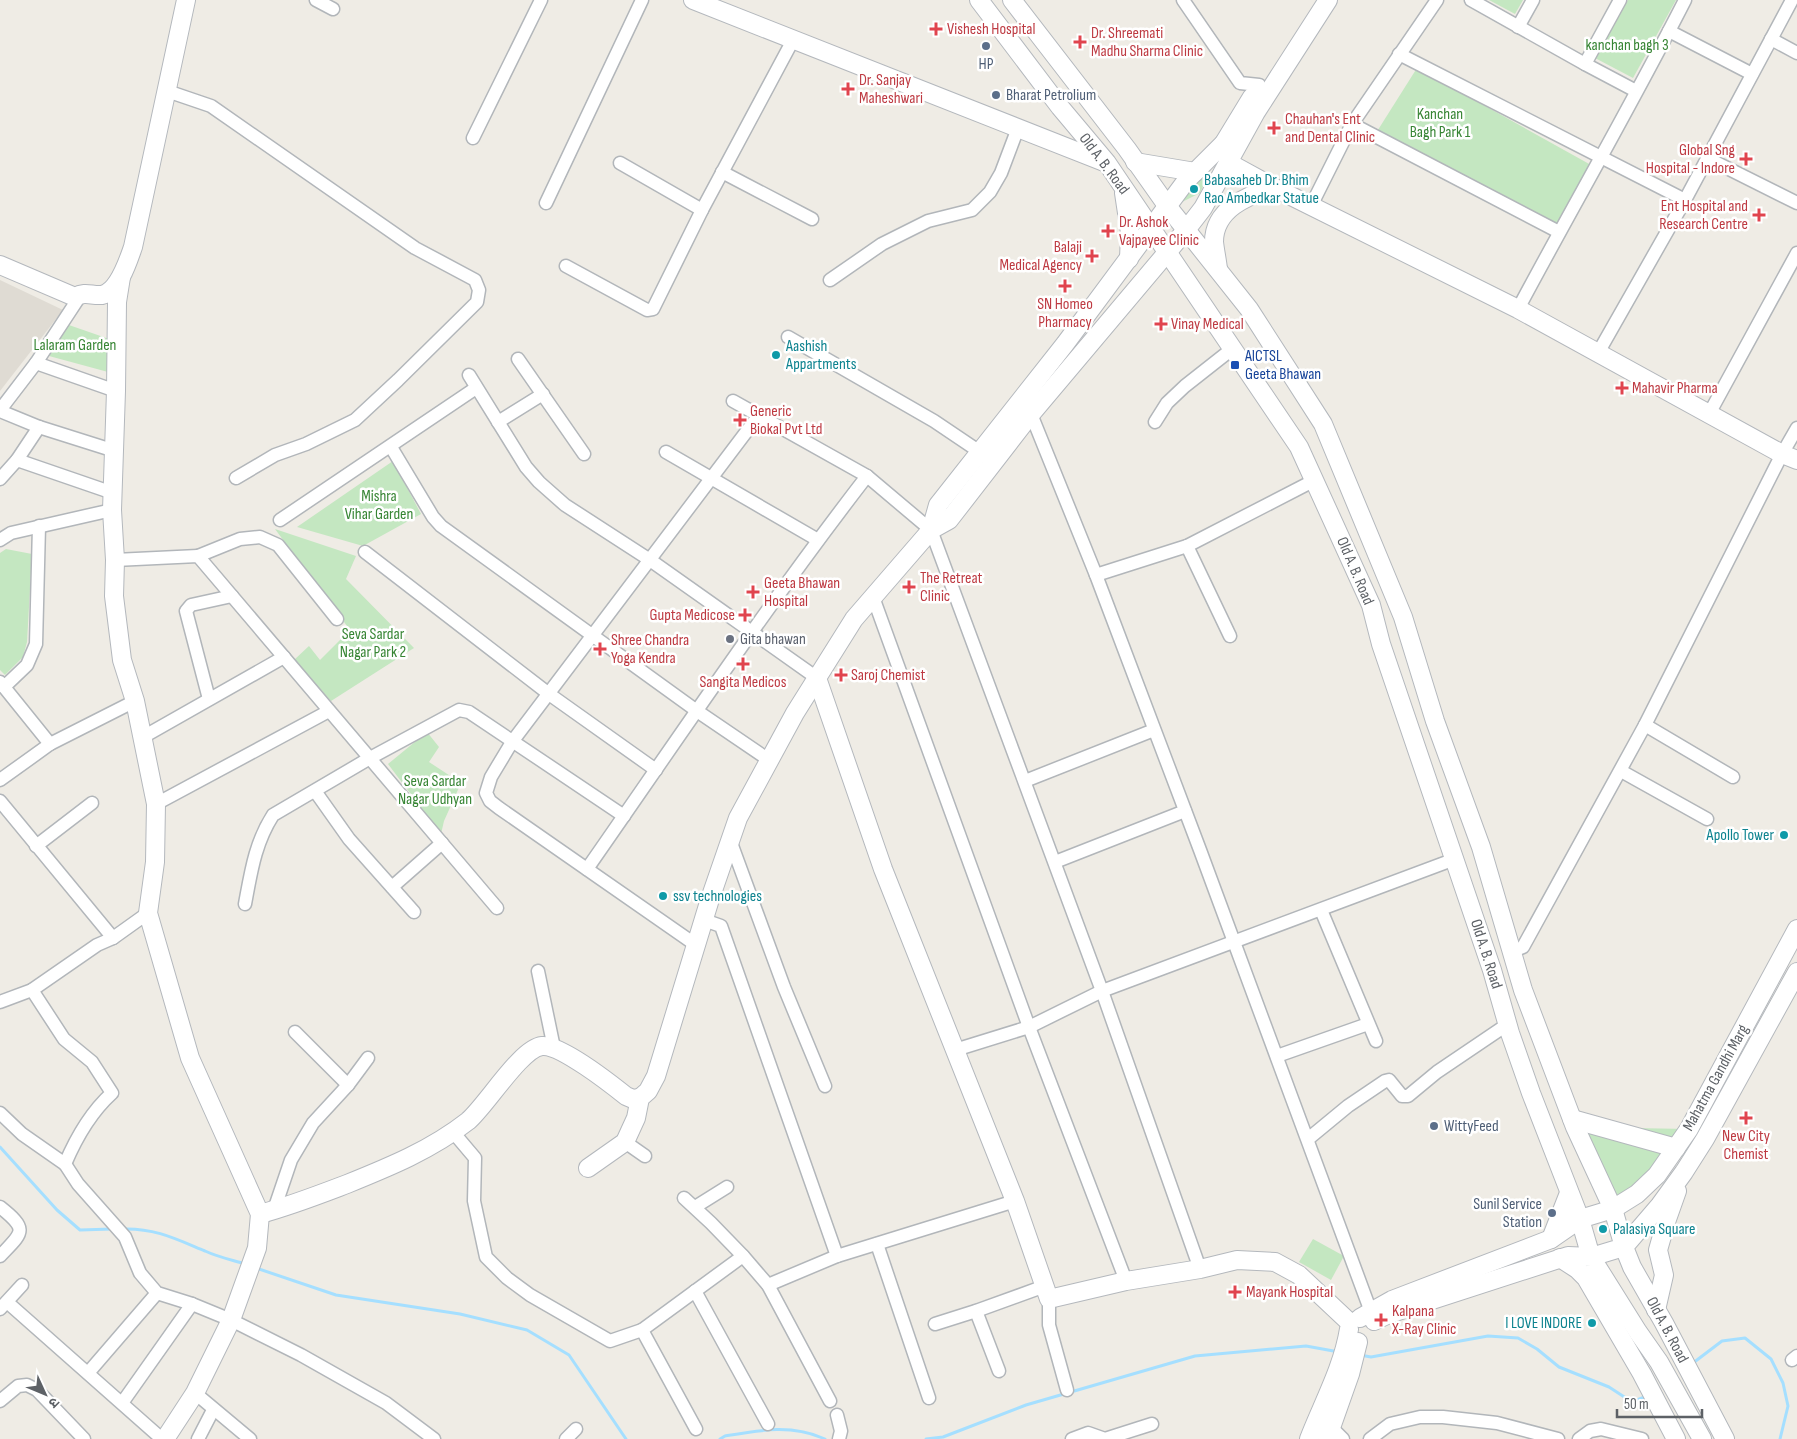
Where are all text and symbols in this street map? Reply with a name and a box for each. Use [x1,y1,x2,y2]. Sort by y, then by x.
place label: Vishesh Hospital [947,20,1035,39]
marker: Vishesh Hospital [929,22,943,36]
place label: Dr. Shreemati Madhu Sharma Clinic [1091,24,1203,61]
marker: Dr. Shreemati Madhu Sharma Clinic [1073,35,1087,49]
park label: kanchan bagh 3 [1585,36,1669,55]
marker: HP [980,40,992,52]
place label: HP [979,55,994,74]
place label: Dr. Sanjay Maheshwari [859,71,923,108]
marker: Dr. Sanjay Maheshwari [841,82,855,96]
place label: Bharat Petrolium [1006,86,1096,105]
marker: Bharat Petrolium [990,89,1002,101]
park label: Kanchan Bagh Park 1 [1410,105,1471,142]
place label: Chauhan's Ent and Dental Clinic [1285,110,1375,147]
marker: Chauhan's Ent and Dental Clinic [1267,121,1281,135]
street label: Old A. B. Road [1075,130,1133,198]
place label: Global Sng Hospital - Indore [1646,141,1735,178]
marker: Global Sng Hospital - Indore [1739,152,1753,166]
place label: Babasaheb Dr. Bhim Rao Ambedkar Statue [1204,171,1319,208]
marker: Babasaheb Dr. Bhim Rao Ambedkar Statue [1188,183,1200,195]
place label: Ent Hospital and Research Centre [1659,197,1748,234]
marker: Ent Hospital and Research Centre [1752,208,1766,222]
place label: Dr. Ashok Vajpayee Clinic [1119,213,1199,250]
marker: Dr. Ashok Vajpayee Clinic [1101,224,1115,238]
place label: Balaji Medical Agency [999,238,1082,275]
marker: Balaji Medical Agency [1086,250,1098,262]
marker: SN Homeo Pharmacy [1059,280,1071,292]
place label: SN Homeo Pharmacy [1037,295,1093,332]
place label: Vinay Medical [1171,315,1244,334]
marker: Vinay Medical [1155,318,1167,330]
park label: Lalaram Garden [34,336,116,355]
place label: Aashish Appartments [785,337,857,374]
place label: AICTSL Geeta Bhawan [1244,347,1321,384]
marker: Aashish Appartments [770,349,782,361]
marker: AICTSL Geeta Bhawan [1229,359,1241,371]
place label: Mahavir Pharma [1632,379,1718,398]
marker: Mahavir Pharma [1616,382,1628,394]
place label: Generic Biokal Pvt Ltd [750,402,822,439]
marker: Generic Biokal Pvt Ltd [734,414,746,426]
park label: Mishra Vihar Garden [345,487,413,524]
street label: Old A. B. Road [1332,534,1378,608]
place label: The Retreat Clinic [920,569,983,606]
place label: Geeta Bhawan Hospital [764,574,840,611]
marker: The Retreat Clinic [902,580,916,594]
marker: Geeta Bhawan Hospital [746,585,760,599]
place label: Gupta Medicose [649,606,735,625]
marker: Gupta Medicose [739,609,751,621]
park label: Seva Sardar Nagar Park 2 [340,625,406,662]
place label: Gita bhawan [740,630,806,649]
place label: Shree Chandra Yoga Kendra [611,631,689,668]
marker: Gita bhawan [724,633,736,645]
marker: Shree Chandra Yoga Kendra [593,642,607,656]
marker: Sangita Medicos [737,658,749,670]
place label: Saroj Chemist [851,666,925,685]
marker: Saroj Chemist [835,669,847,681]
place label: Sangita Medicos [699,673,787,692]
park label: Seva Sardar Nagar Udhyan [398,772,472,809]
place label: Apollo Tower [1705,826,1774,845]
marker: Apollo Tower [1778,829,1790,841]
place label: ssv technologies [673,887,762,906]
marker: ssv technologies [657,890,669,902]
street label: Old A. B. Road [1466,917,1506,991]
street label: Mahatma Gandhi Marg [1679,1021,1753,1135]
marker: New City Chemist [1740,1112,1752,1124]
place label: WittyFeed [1444,1117,1499,1136]
marker: WittyFeed [1428,1120,1440,1132]
place label: New City Chemist [1722,1127,1770,1164]
place label: Sunil Service Station [1473,1195,1542,1232]
marker: Sunil Service Station [1546,1207,1558,1219]
place label: Palasiya Square [1613,1220,1695,1239]
marker: Palasiya Square [1597,1223,1609,1235]
place label: Mayank Hospital [1246,1283,1333,1302]
marker: Mayank Hospital [1228,1285,1242,1299]
street label: Old A. B. Road [1642,1294,1692,1366]
place label: Kalpana X-Ray Clinic [1391,1302,1456,1339]
marker: Kalpana X-Ray Clinic [1374,1313,1388,1327]
place label: I LOVE INDORE [1505,1314,1582,1333]
marker: I LOVE INDORE [1586,1317,1598,1329]
north arrow [20,1369,70,1419]
scale bar [1617,1386,1702,1418]
text: उ [44,1394,63,1412]
text: 50 m [1624,1395,1649,1414]

